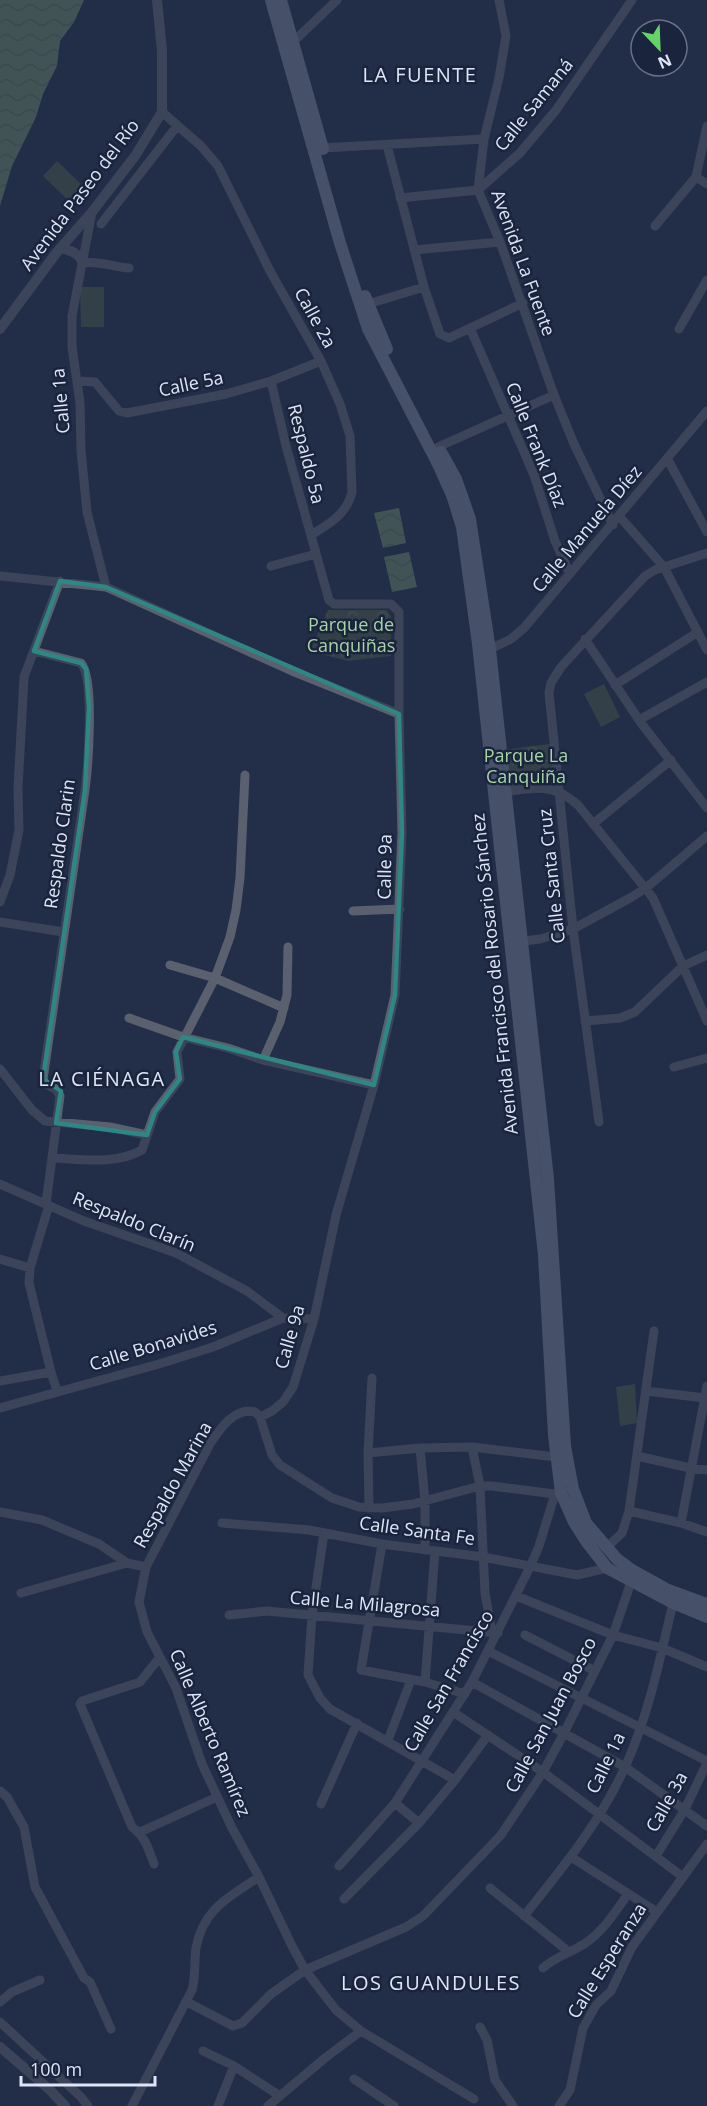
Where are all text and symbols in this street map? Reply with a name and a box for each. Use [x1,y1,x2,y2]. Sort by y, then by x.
north arrow [629,18,689,78]
text: N [655,49,675,74]
street label: Calle Samaná [488,53,578,156]
district label: LA FUENTE [363,61,477,88]
street label: Avenida Paseo del Río [14,114,144,275]
street label: Avenida La Fuente [486,186,562,339]
street label: Calle 2a [289,283,342,352]
street label: Calle 5a [156,364,225,402]
street label: Calle 1a [45,367,75,435]
street label: Calle Frank Díaz [501,378,573,511]
street label: Respaldo 5a [283,401,331,506]
street label: Calle Manuela Díez [526,460,647,597]
park label: Parque de Canquiñas [307,612,395,657]
park label: Parque La Canquiña [484,743,568,788]
street label: Respaldo Clarin [38,777,80,910]
street label: Calle Santa Cruz [532,808,570,945]
street label: Avenida Francisco del Rosario Sánchez [465,812,523,1136]
street label: Calle 9a [371,834,397,900]
district label: LA CIÉNAGA [38,1065,166,1092]
street label: Respaldo Clarín [69,1185,199,1257]
street label: Calle 9a [268,1302,310,1372]
street label: Calle Bonavides [86,1314,219,1376]
street label: Respaldo Marina [127,1417,217,1552]
street label: Calle Santa Fe [358,1510,477,1550]
street label: Calle La Milagrosa [289,1584,441,1622]
street label: Calle San Francisco [398,1605,498,1756]
street label: Calle San Juan Bosco [499,1633,601,1796]
street label: Calle Alberto Ramírez [165,1645,257,1820]
street label: Calle 1a [580,1728,630,1797]
street label: Calle 3a [640,1767,693,1836]
street label: Calle Esperanza [561,1898,651,2023]
district label: LOS GUANDULES [341,1969,521,1996]
scale bar [21,2049,154,2087]
text: 100 m [30,2057,82,2081]

